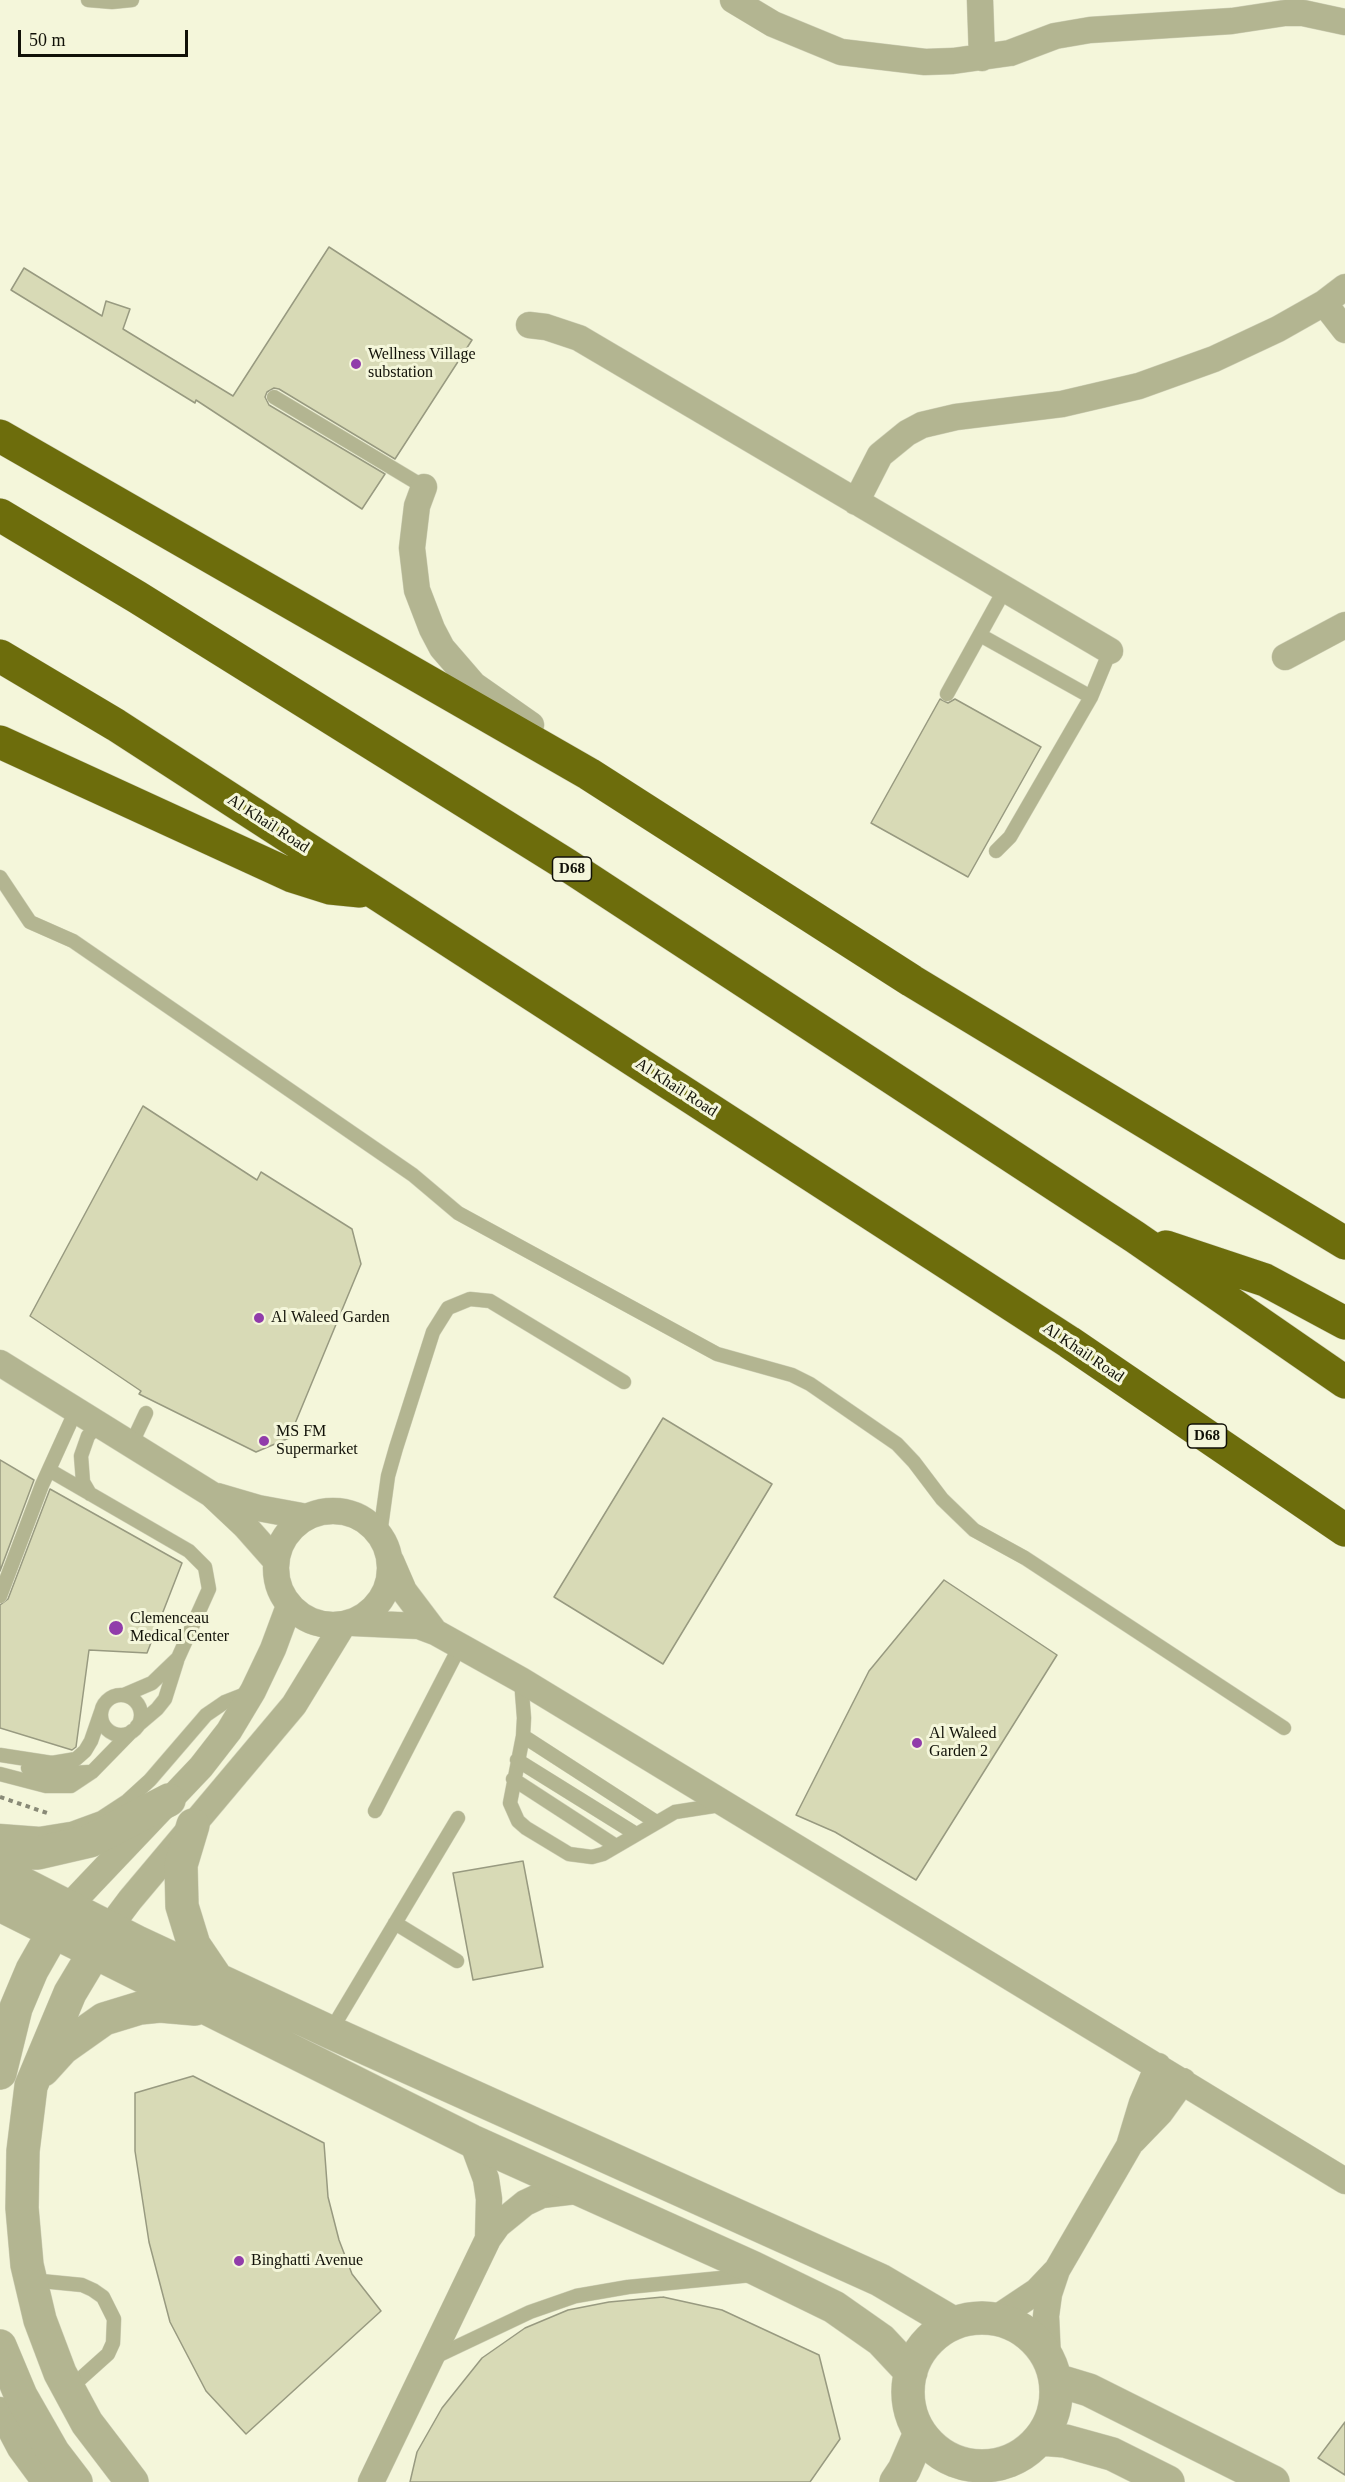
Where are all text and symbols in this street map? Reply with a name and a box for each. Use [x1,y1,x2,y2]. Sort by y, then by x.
scale bar [21,18,190,56]
text: 50 m [29,30,66,50]
place label: Wellness Village substation [368,345,476,383]
marker: Wellness Village substation [349,357,363,371]
street label: Al Khail Road [224,791,312,857]
road number: D68 [552,857,592,881]
street label: Al Khail Road [632,1055,720,1121]
place label: Al Waleed Garden [271,1308,390,1328]
marker: Al Waleed Garden [252,1311,266,1325]
street label: Al Khail Road [1039,1319,1127,1387]
place label: MS FM Supermarket [276,1422,358,1460]
road number: D68 [1188,1424,1226,1448]
marker: MS FM Supermarket [257,1434,271,1448]
place label: Clemenceau Medical Center [130,1609,229,1647]
marker: Clemenceau Medical Center [107,1619,125,1637]
place label: Al Waleed Garden 2 [929,1724,997,1762]
marker: Al Waleed Garden 2 [910,1736,924,1750]
place label: Binghatti Avenue [251,2251,363,2271]
marker: Binghatti Avenue [232,2254,246,2268]

